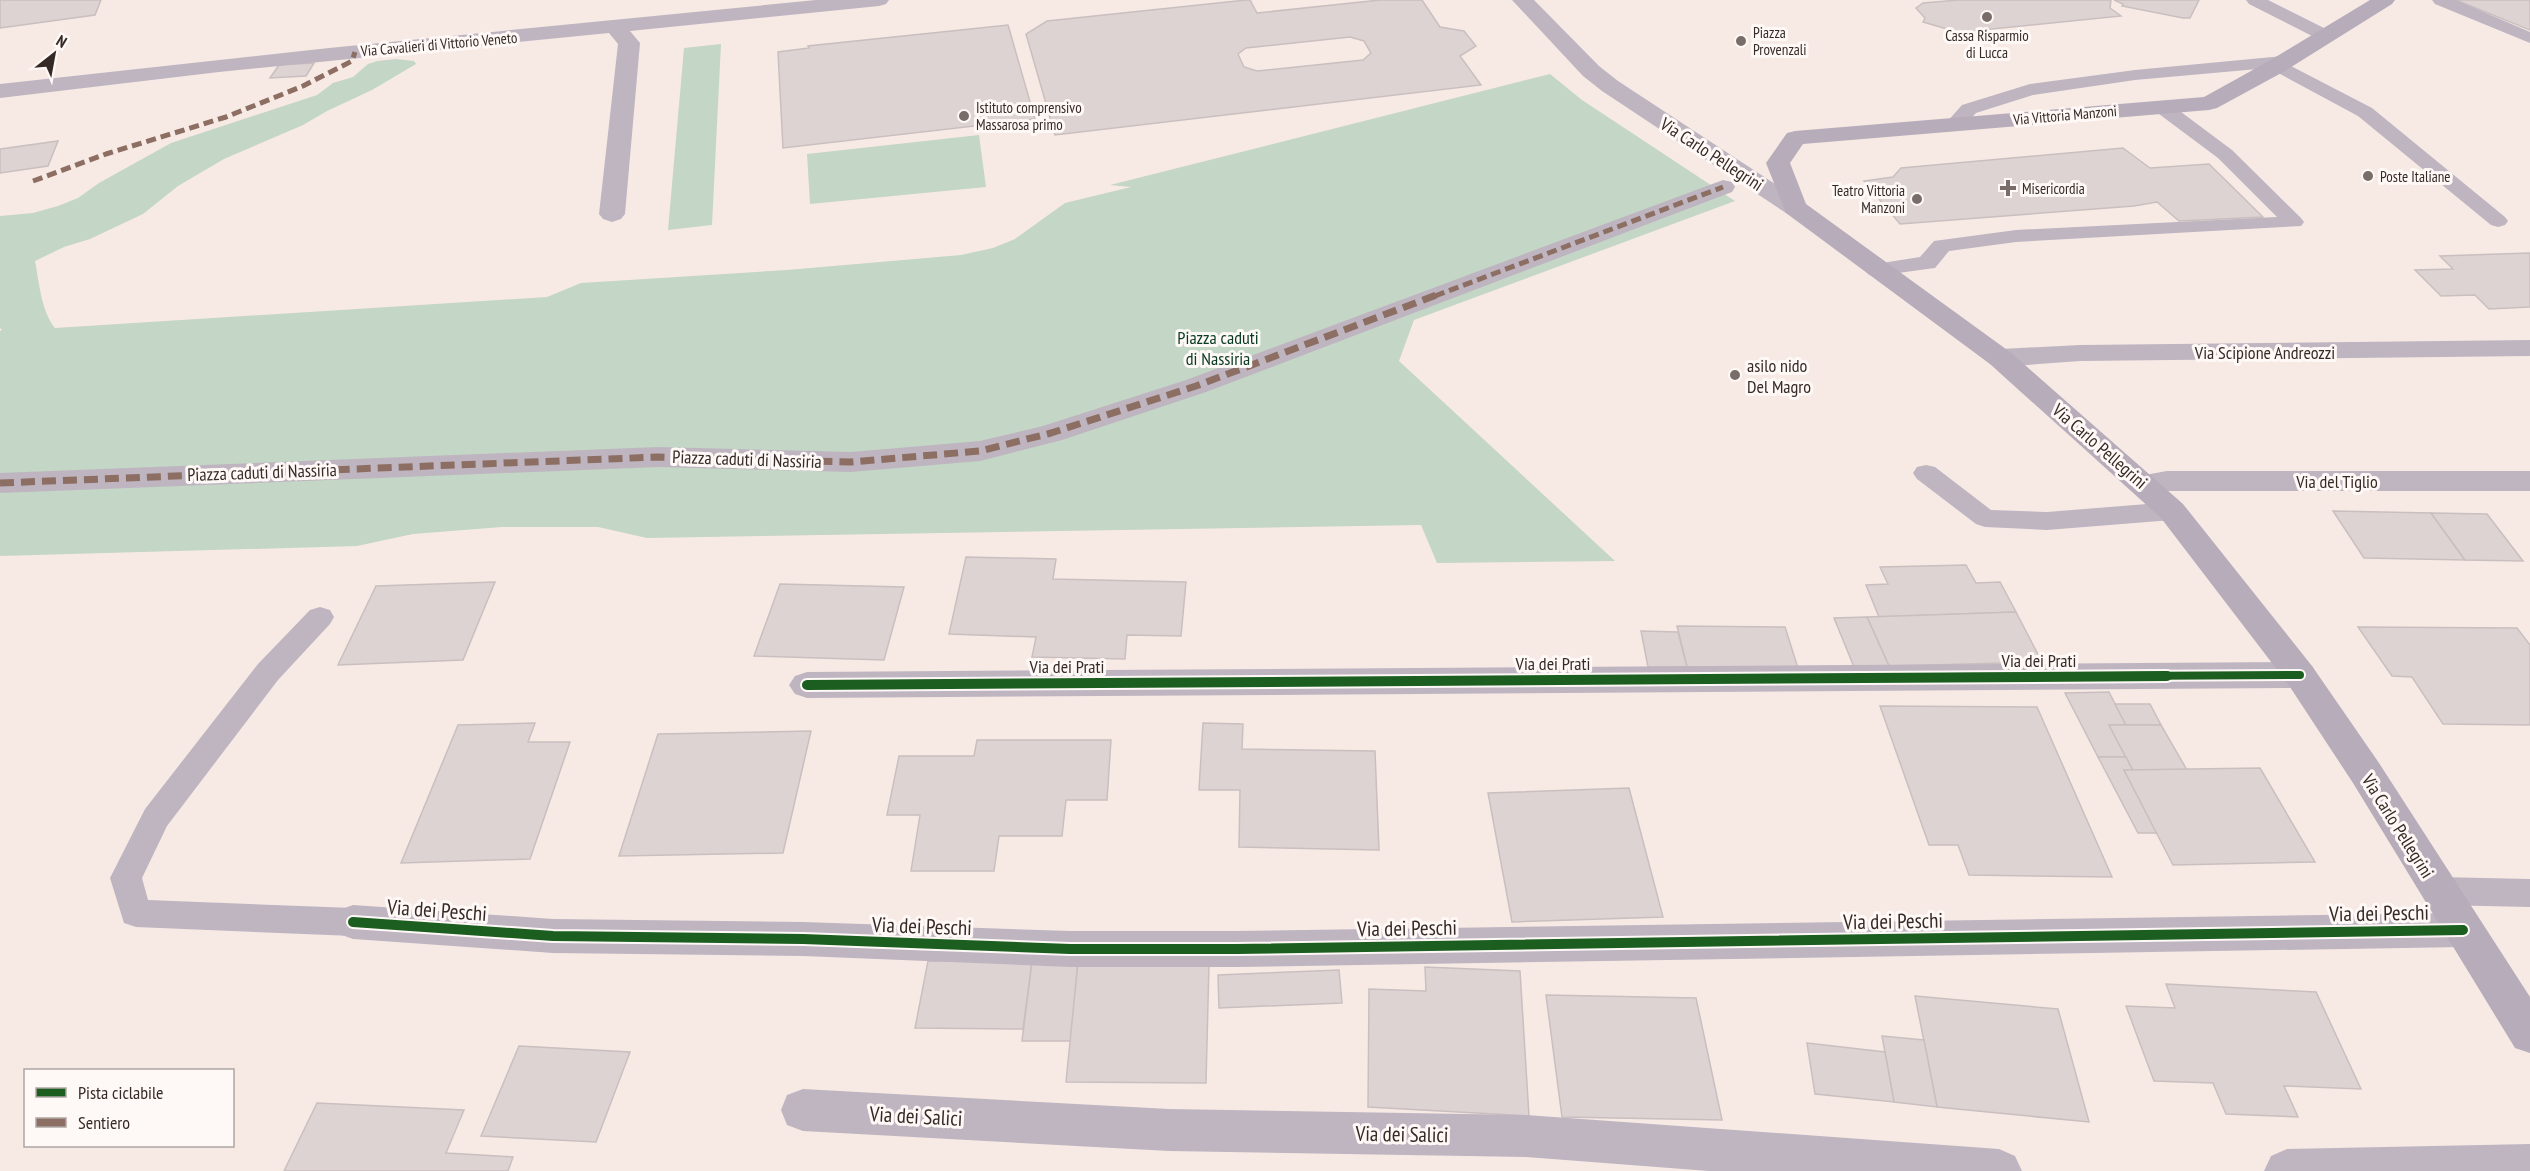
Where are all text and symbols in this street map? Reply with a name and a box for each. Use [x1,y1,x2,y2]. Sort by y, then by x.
marker: Cassa Risparmio di Lucca [1980,10,1994,24]
place label: Piazza Provenzali [1753,23,1807,59]
north arrow [24,24,84,84]
place label: Cassa Risparmio di Lucca [1945,26,2029,62]
street label: Via Cavalieri di Vittorio Veneto [359,28,518,60]
text: N [53,30,71,52]
marker: Piazza Provenzali [1734,34,1748,48]
place label: Istituto comprensivo Massarosa primo [976,98,1082,134]
street label: Via Vittoria Manzoni [2011,101,2118,129]
marker: Istituto comprensivo Massarosa primo [957,109,971,123]
street label: Via Carlo Pellegrini [1655,112,1768,196]
place label: Poste Italiane [2380,167,2450,186]
marker: Poste Italiane [2361,169,2375,183]
marker: Misericordia [1999,179,2017,197]
place label: Misericordia [2022,179,2085,198]
place label: Teatro Vittoria Manzoni [1832,181,1905,217]
marker: Teatro Vittoria Manzoni [1910,192,1924,206]
park label: Piazza caduti di Nassiria [1177,326,1259,370]
street label: Via Scipione Andreozzi [2194,341,2335,364]
place label: asilo nido Del Magro [1747,354,1811,398]
marker: asilo nido Del Magro [1728,368,1742,382]
street label: Via Carlo Pellegrini [2047,398,2152,493]
street label: Piazza caduti di Nassiria [672,445,822,473]
street label: Piazza caduti di Nassiria [187,458,337,486]
street label: Via del Tiglio [2295,470,2378,493]
street label: Via dei Prati [2001,649,2076,672]
street label: Via dei Prati [1515,652,1590,675]
street label: Via dei Prati [1029,655,1104,678]
street label: Via Carlo Pellegrini [2356,769,2439,882]
street label: Via dei Peschi [385,893,488,927]
street label: Via dei Peschi [2328,899,2429,927]
street label: Via dei Peschi [1842,907,1943,935]
street label: Via dei Peschi [871,911,972,941]
street label: Via dei Peschi [1356,914,1457,942]
legend [24,1069,234,1147]
text: Pista ciclabile [78,1081,164,1104]
street label: Via dei Salici [868,1100,963,1132]
text: Sentiero [78,1111,130,1134]
street label: Via dei Salici [1354,1120,1449,1148]

